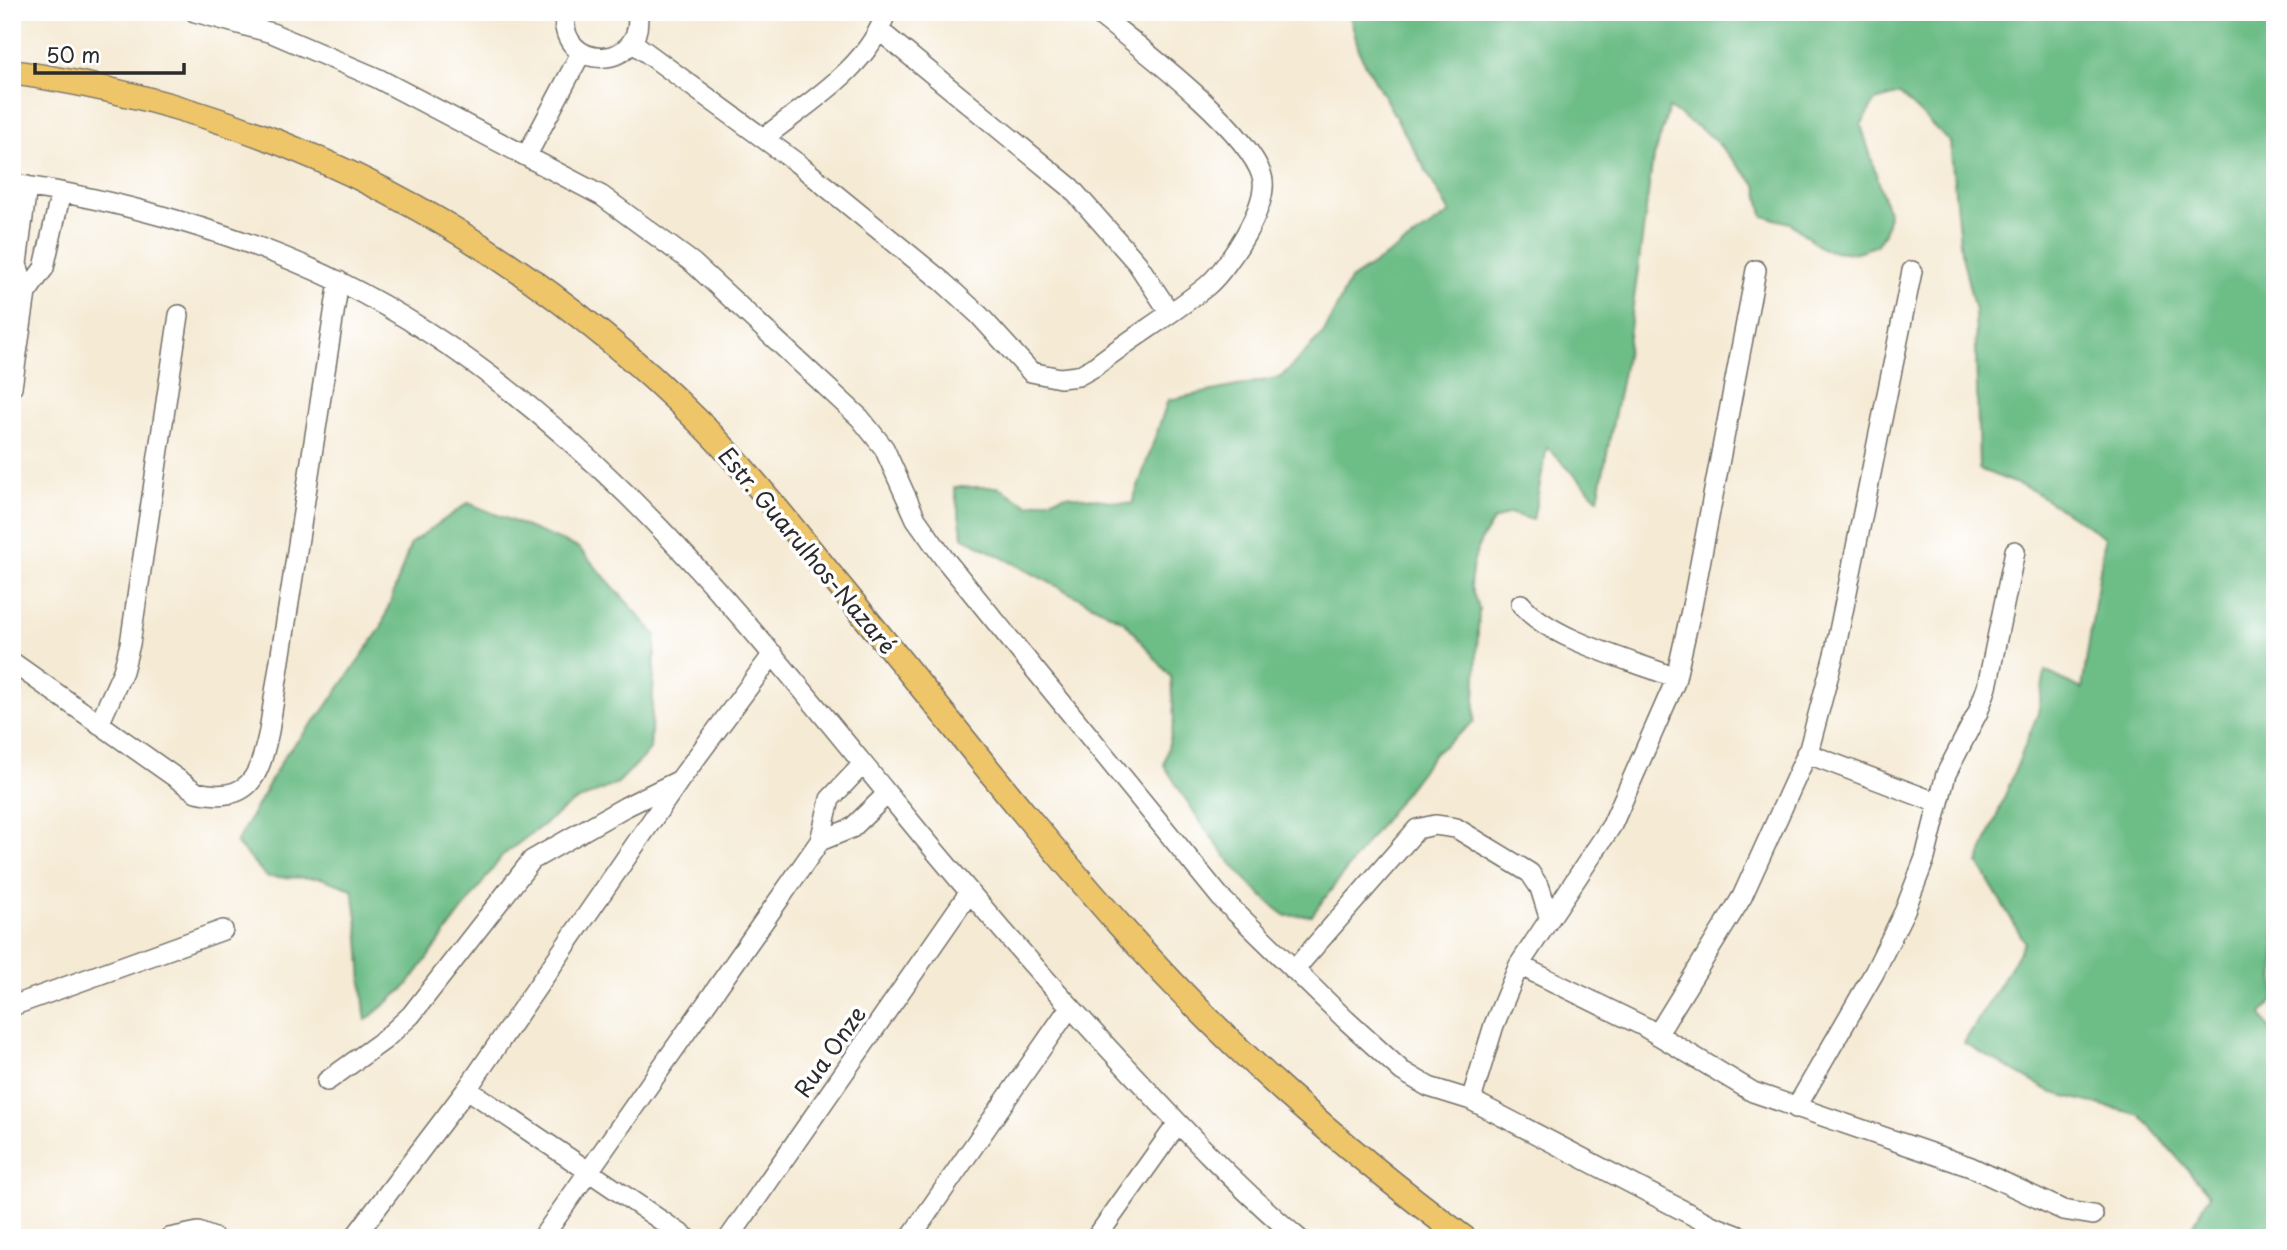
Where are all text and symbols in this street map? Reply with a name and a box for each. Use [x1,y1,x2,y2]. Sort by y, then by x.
scale bar [35,32,184,76]
text: 50 m [46,38,100,70]
street label: Estr. Guarulhos-Nazaré [711,439,905,661]
street label: Rua Onze [785,998,873,1104]

